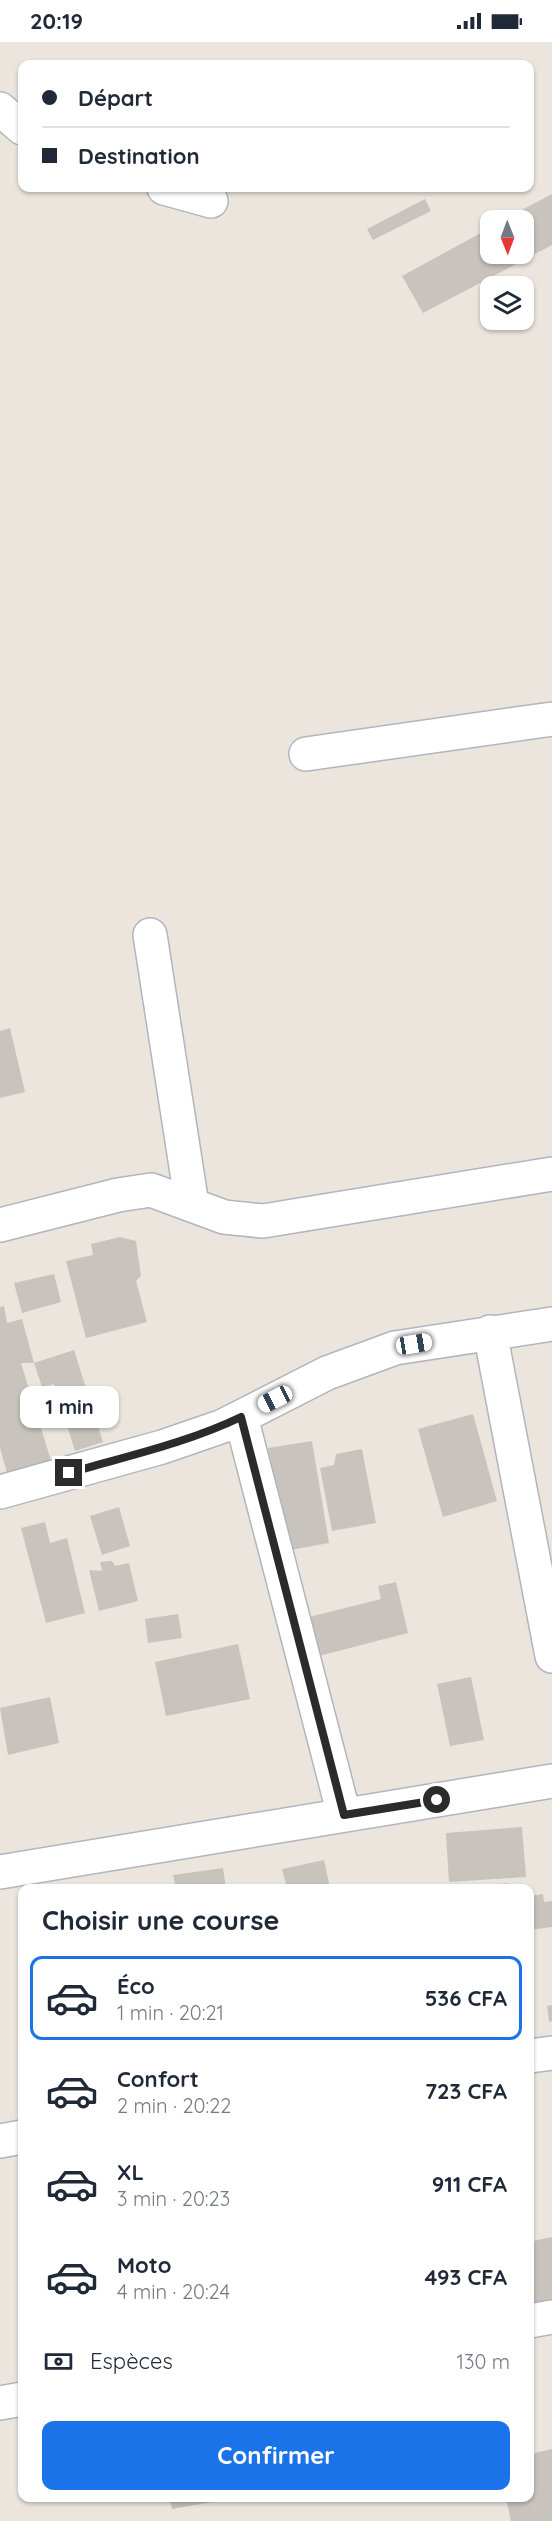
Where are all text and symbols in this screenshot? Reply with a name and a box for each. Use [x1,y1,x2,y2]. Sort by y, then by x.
text: 20:19 [30,7,83,35]
text: Départ [78,84,153,112]
text: Destination [78,142,200,170]
north arrow [480,210,534,264]
map controls [480,210,534,330]
button: layers [480,276,534,330]
car [395,1332,433,1356]
car [255,1383,295,1415]
callout: 1 min [20,1386,118,1428]
text: 1 min [45,1394,94,1419]
route end [55,1459,82,1486]
route start [423,1786,450,1813]
text: Choisir une course [42,1903,279,1937]
icon: car [45,1971,99,2025]
text: Éco [117,1972,155,2000]
text: 536 CFA [425,1984,507,2012]
text: 1 min · 20:21 [117,2000,224,2025]
icon: car [45,2064,99,2118]
text: Confort [117,2065,199,2093]
text: 723 CFA [425,2077,507,2105]
text: 2 min · 20:22 [117,2093,231,2118]
icon: car [45,2157,99,2211]
text: XL [117,2158,144,2186]
text: 911 CFA [432,2170,507,2198]
text: 3 min · 20:23 [117,2186,230,2211]
icon: car [45,2250,99,2304]
text: Moto [117,2251,171,2279]
text: 493 CFA [425,2263,507,2291]
text: 4 min · 20:24 [117,2279,230,2304]
icon: cash [42,2345,75,2378]
text: Espèces [90,2347,173,2375]
text: 130 m [457,2349,510,2374]
button: Confirmer [42,2421,510,2490]

